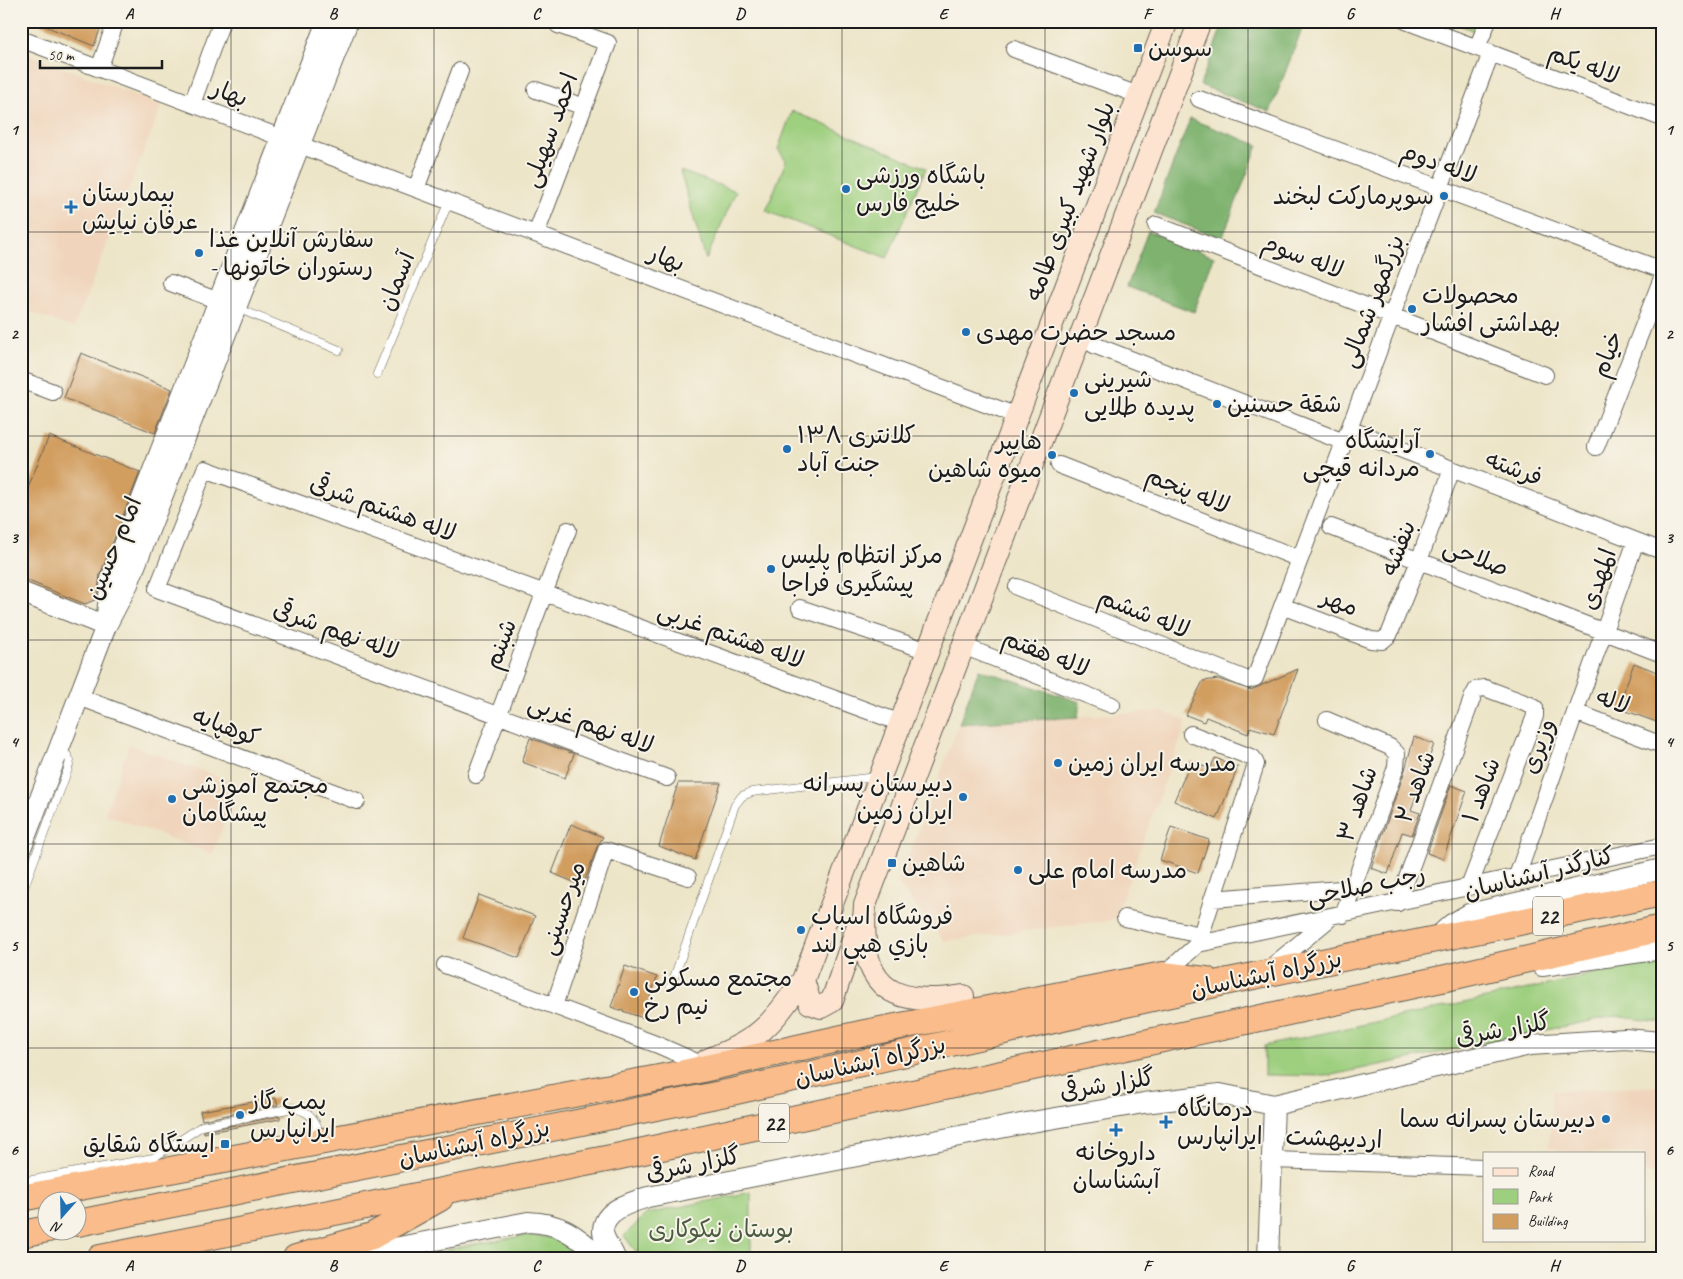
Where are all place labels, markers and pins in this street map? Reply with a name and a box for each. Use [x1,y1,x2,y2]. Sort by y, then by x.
place label: سوسن [1148,33,1212,63]
marker: سوسن [1132,42,1144,54]
place label: باشگاه ورزشی خلیج فارس [856,160,986,219]
place label: بيمارستان عرفان نيايش [82,178,198,236]
place label: سوپرمارکت لبخند [1273,181,1434,211]
marker: باشگاه ورزشی خلیج فارس [840,183,852,195]
marker: سوپرمارکت لبخند [1438,190,1450,202]
marker: بيمارستان عرفان نيايش [64,200,78,214]
place label: سفارش آنلاین غذا - رستوران خاتونها [209,224,374,283]
marker: سفارش آنلاین غذا - رستوران خاتونها [193,247,205,259]
place label: محصولات بهداشتی افشار [1420,280,1560,338]
marker: محصولات بهداشتی افشار [1406,303,1418,315]
place label: مسجد حضرت مهدی [976,317,1176,347]
marker: مسجد حضرت مهدی [960,326,972,338]
place label: شيرينی پديده طلايی [1084,364,1195,422]
marker: شيرينی پديده طلايی [1068,387,1080,399]
place label: شقة حسنين [1227,389,1341,419]
marker: شقة حسنين [1211,398,1223,410]
place label: کلانتری ۱۳۸ جنت آباد [797,420,916,478]
place label: آرایشگاه مردانه قیچی [1302,425,1421,483]
place label: هایپر میوه شاهین [928,426,1042,484]
marker: کلانتری ۱۳۸ جنت آباد [781,443,793,455]
marker: آرایشگاه مردانه قیچی [1424,448,1436,460]
marker: هایپر میوه شاهین [1046,449,1058,461]
place label: مرکز انتظام پلیس پیشگیری فراجا [781,540,943,598]
marker: مرکز انتظام پلیس پیشگیری فراجا [765,563,777,575]
place label: مدرسه ایران زمین [1068,748,1236,778]
marker: مدرسه ایران زمین [1052,757,1064,769]
place label: دبیرستان پسرانه ایران زمین [802,768,953,826]
place label: مجتمع آموزشی پیشگامان [182,770,328,828]
marker: دبیرستان پسرانه ایران زمین [957,791,969,803]
marker: مجتمع آموزشی پیشگامان [166,793,178,805]
place label: شاهین [902,848,966,878]
place label: مدرسه امام علی [1028,855,1187,888]
marker: شاهین [886,857,898,869]
marker: مدرسه امام علی [1012,864,1024,876]
place label: فروشگاه اسباب بازي هپي لند [811,901,953,965]
marker: فروشگاه اسباب بازي هپي لند [795,924,807,936]
place label: مجتمع مسکونی نیم رخ [644,963,792,1024]
marker: مجتمع مسکونی نیم رخ [628,986,640,998]
place label: پمپ گاز ایرانپارس [248,1086,336,1144]
place label: درمانگاه ایرانپارس [1177,1093,1263,1151]
place label: دبیرستان پسرانه سما [1400,1104,1596,1134]
marker: پمپ گاز ایرانپارس [234,1109,246,1121]
marker: دبیرستان پسرانه سما [1600,1113,1612,1125]
marker: درمانگاه ایرانپارس [1159,1115,1173,1129]
marker: داروخانه آبشناسان [1110,1124,1122,1136]
place label: ایستگاه شقایق [83,1129,215,1159]
place label: داروخانه آبشناسان [1072,1137,1161,1195]
marker: ایستگاه شقایق [219,1138,231,1150]

